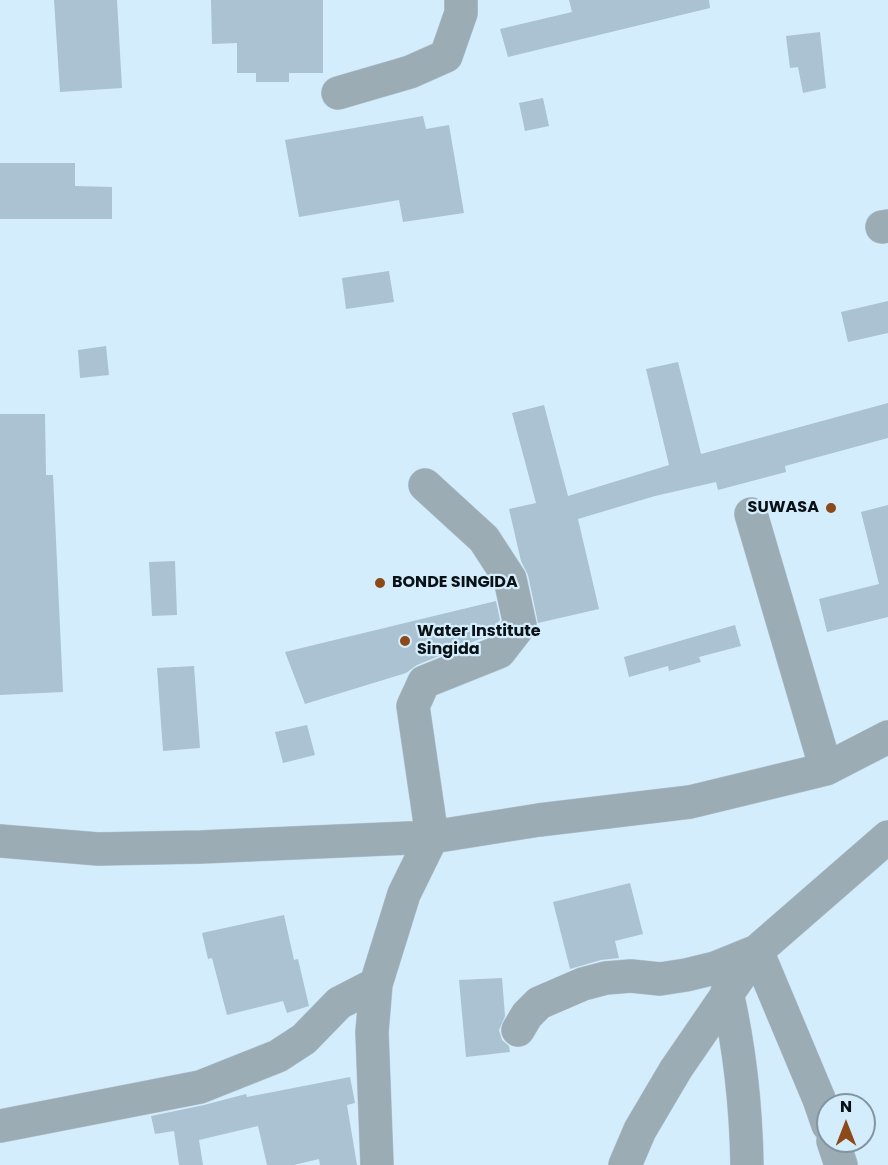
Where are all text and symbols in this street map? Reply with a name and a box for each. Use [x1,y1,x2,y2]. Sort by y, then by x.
place label: SUWASA [748,498,819,518]
marker: SUWASA [824,501,838,515]
place label: BONDE SINGIDA [392,573,518,593]
marker: BONDE SINGIDA [373,576,387,590]
place label: Water Institute Singida [417,622,541,660]
marker: Water Institute Singida [398,634,412,648]
north arrow [816,1093,876,1153]
text: N [840,1095,852,1118]

